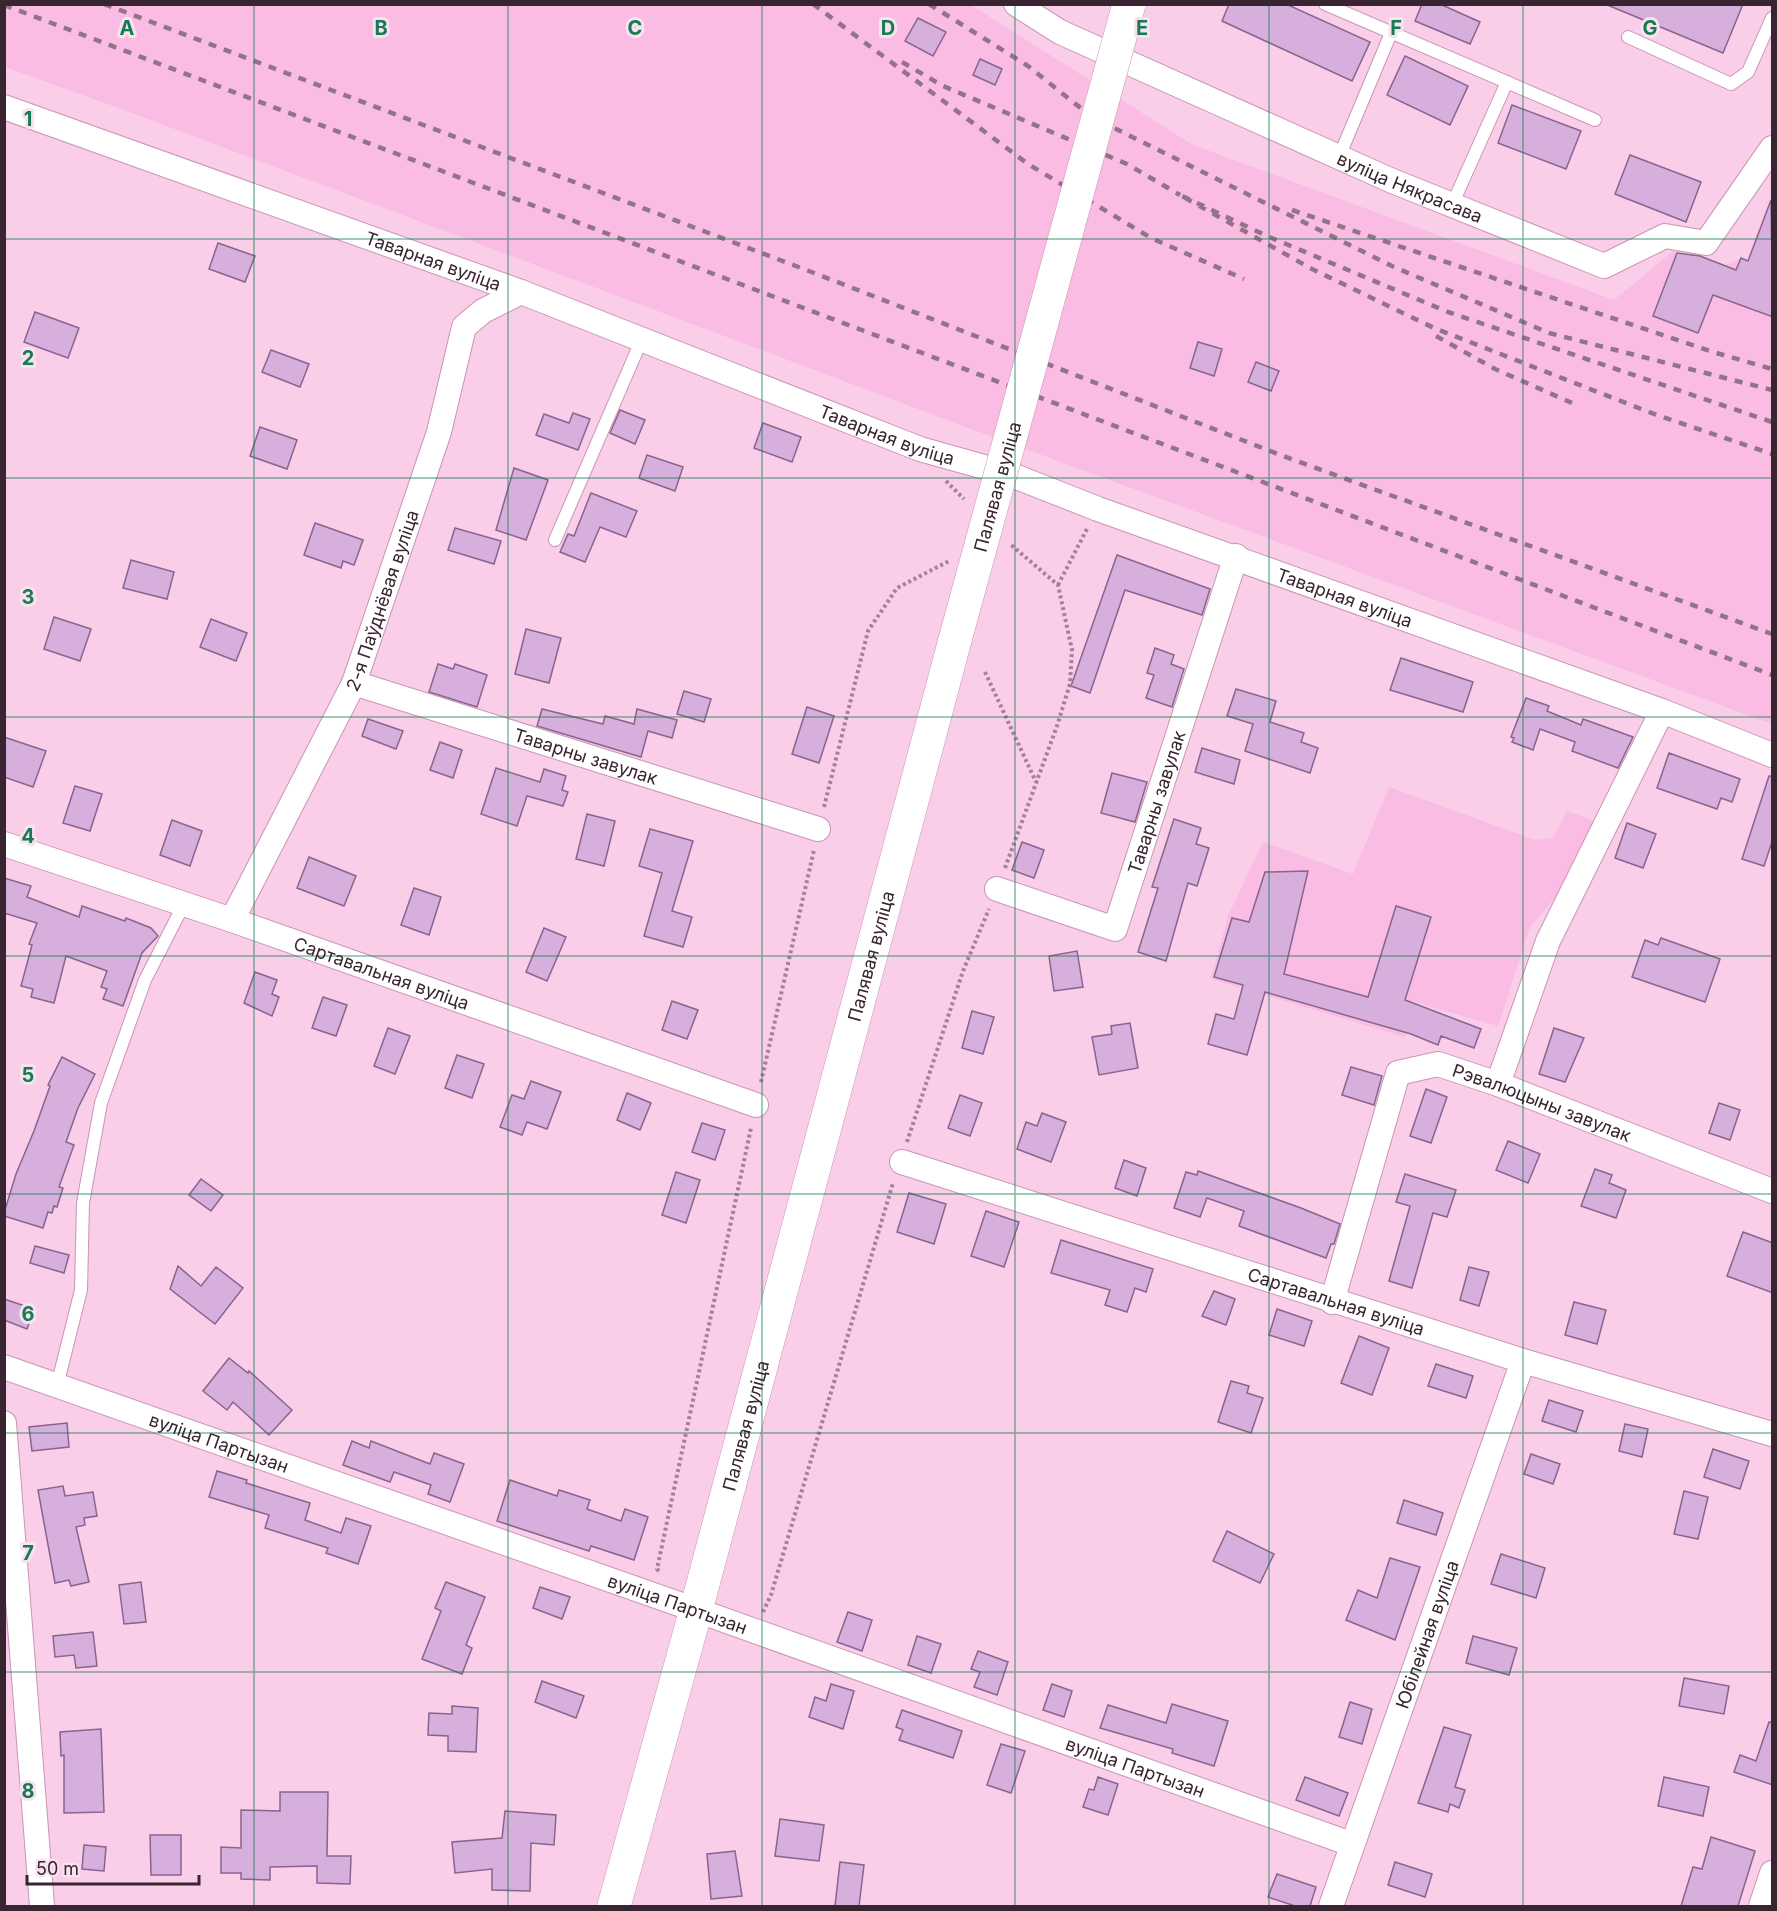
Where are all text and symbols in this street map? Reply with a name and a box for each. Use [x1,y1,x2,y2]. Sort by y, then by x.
text: A [120,16,135,40]
text: B [374,16,388,40]
text: C [628,16,642,40]
text: D [881,16,895,40]
text: E [1136,16,1148,40]
text: F [1390,16,1402,40]
text: G [1642,16,1658,40]
text: 1 [24,107,32,131]
street label: вуліца Някрасава [1334,147,1486,227]
street label: Таварная вуліца [363,227,504,295]
text: 2 [22,346,34,370]
street label: Таварная вуліца [816,400,957,469]
street label: Палявая вуліца [969,419,1025,554]
street label: 2-я Паўднёвая вуліца [341,507,422,694]
street label: Таварная вуліца [1274,563,1415,631]
text: 3 [22,585,34,609]
street label: Таварны завулак [511,723,660,788]
street label: Таварны завулак [1123,728,1189,876]
text: 4 [21,824,35,848]
street label: Палявая вуліца [843,889,898,1024]
street label: Сартавальная вуліца [291,932,472,1013]
street label: Рэвалюцыны завулак [1450,1059,1634,1146]
text: 5 [22,1063,34,1087]
street label: Сартавальная вуліца [1245,1263,1427,1339]
text: 6 [22,1302,35,1326]
street label: Палявая вуліца [718,1358,773,1493]
street label: вуліца Партызан [147,1408,292,1477]
text: 7 [22,1541,34,1565]
street label: Юбілейная вуліца [1391,1557,1462,1711]
street label: вуліца Партызан [605,1569,750,1638]
street label: вуліца Партызан [1063,1732,1208,1801]
text: 8 [21,1779,35,1803]
scale bar [27,1848,200,1886]
text: 50 m [36,1858,79,1879]

